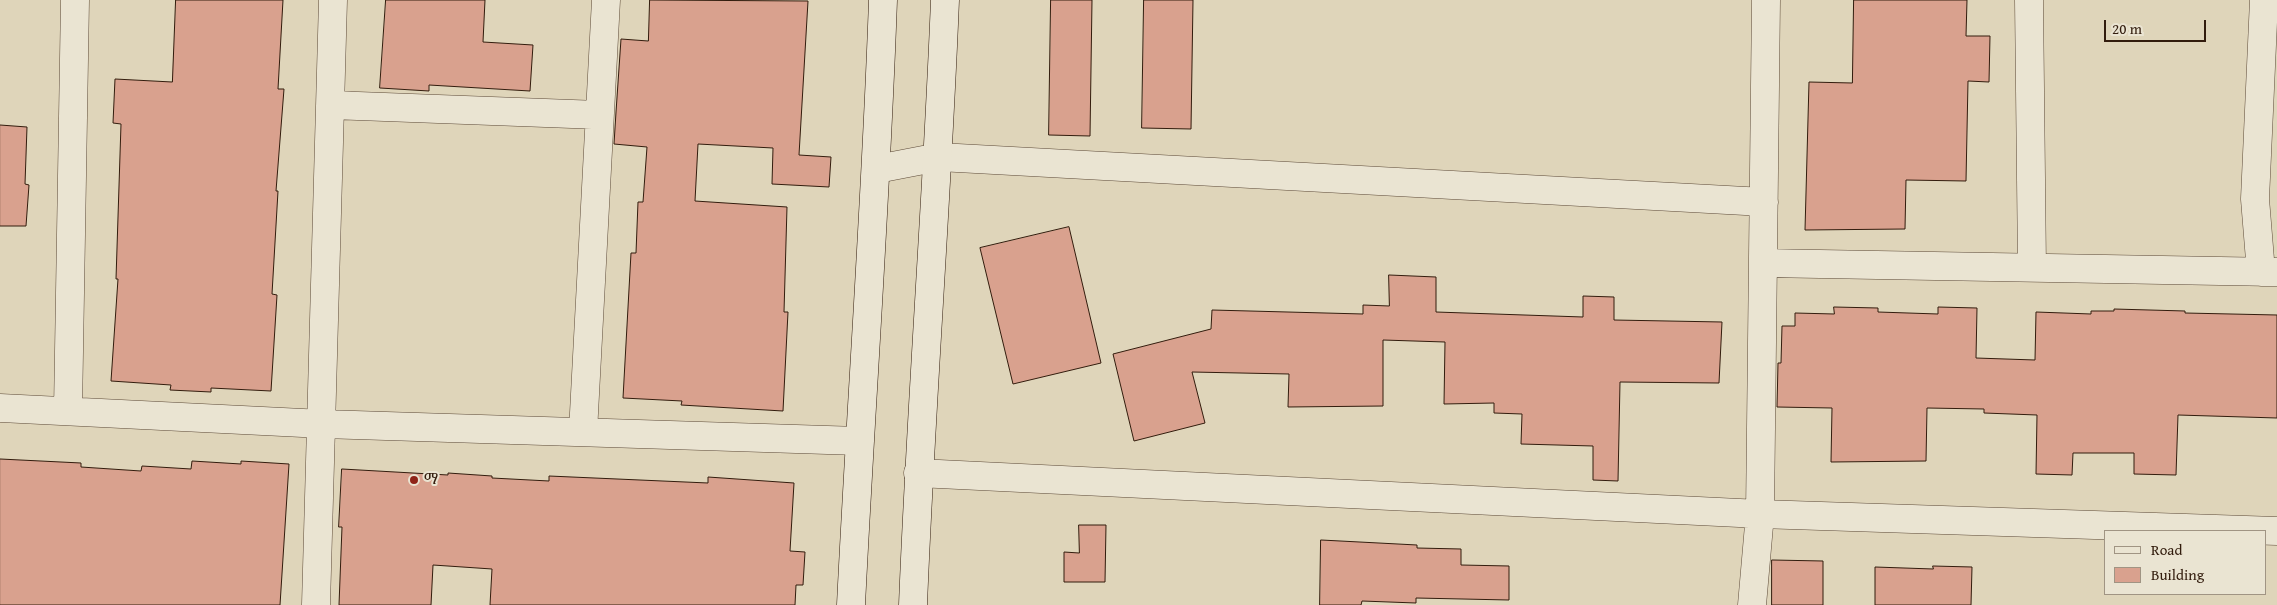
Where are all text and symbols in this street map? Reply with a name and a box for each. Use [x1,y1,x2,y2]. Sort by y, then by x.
scale bar [2107,10,2210,42]
text: 20 m [2112,18,2142,39]
place label: ማ [424,470,438,490]
marker: ማ [408,474,420,486]
legend [2104,530,2267,595]
text: Road [2151,539,2182,560]
text: Building [2151,564,2204,585]

